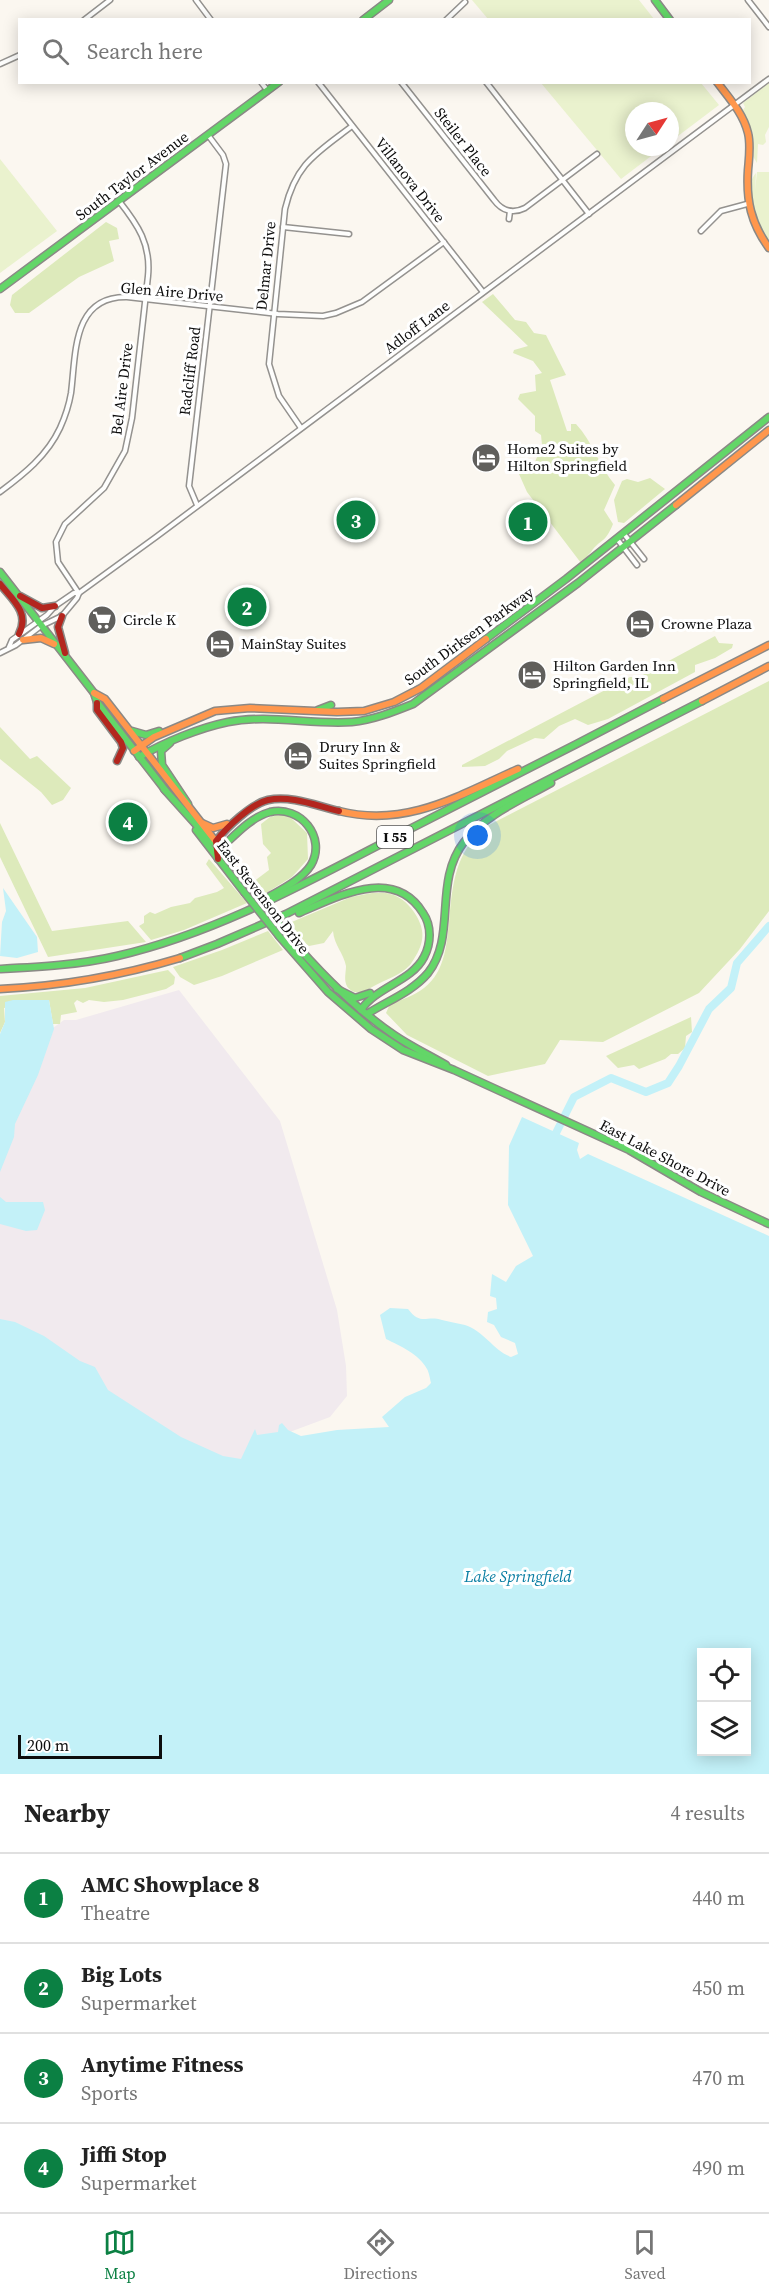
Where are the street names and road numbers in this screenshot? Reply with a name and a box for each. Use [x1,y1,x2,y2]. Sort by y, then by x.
street label: Steiler Place [430,103,497,181]
street label: South Taylor Avenue [71,126,193,225]
street label: Villanova Drive [371,133,450,227]
street label: Delmar Drive [250,220,281,312]
street label: Glen Aire Drive [120,277,225,306]
street label: Adloff Lane [379,295,454,358]
street label: Radcliff Road [174,325,205,417]
street label: Bel Aire Drive [105,341,138,436]
street label: South Dirksen Parkway [400,581,538,690]
road number: I 55 [377,826,413,848]
street label: East Stevenson Drive [212,835,315,958]
street label: East Lake Shore Drive [596,1114,735,1201]

